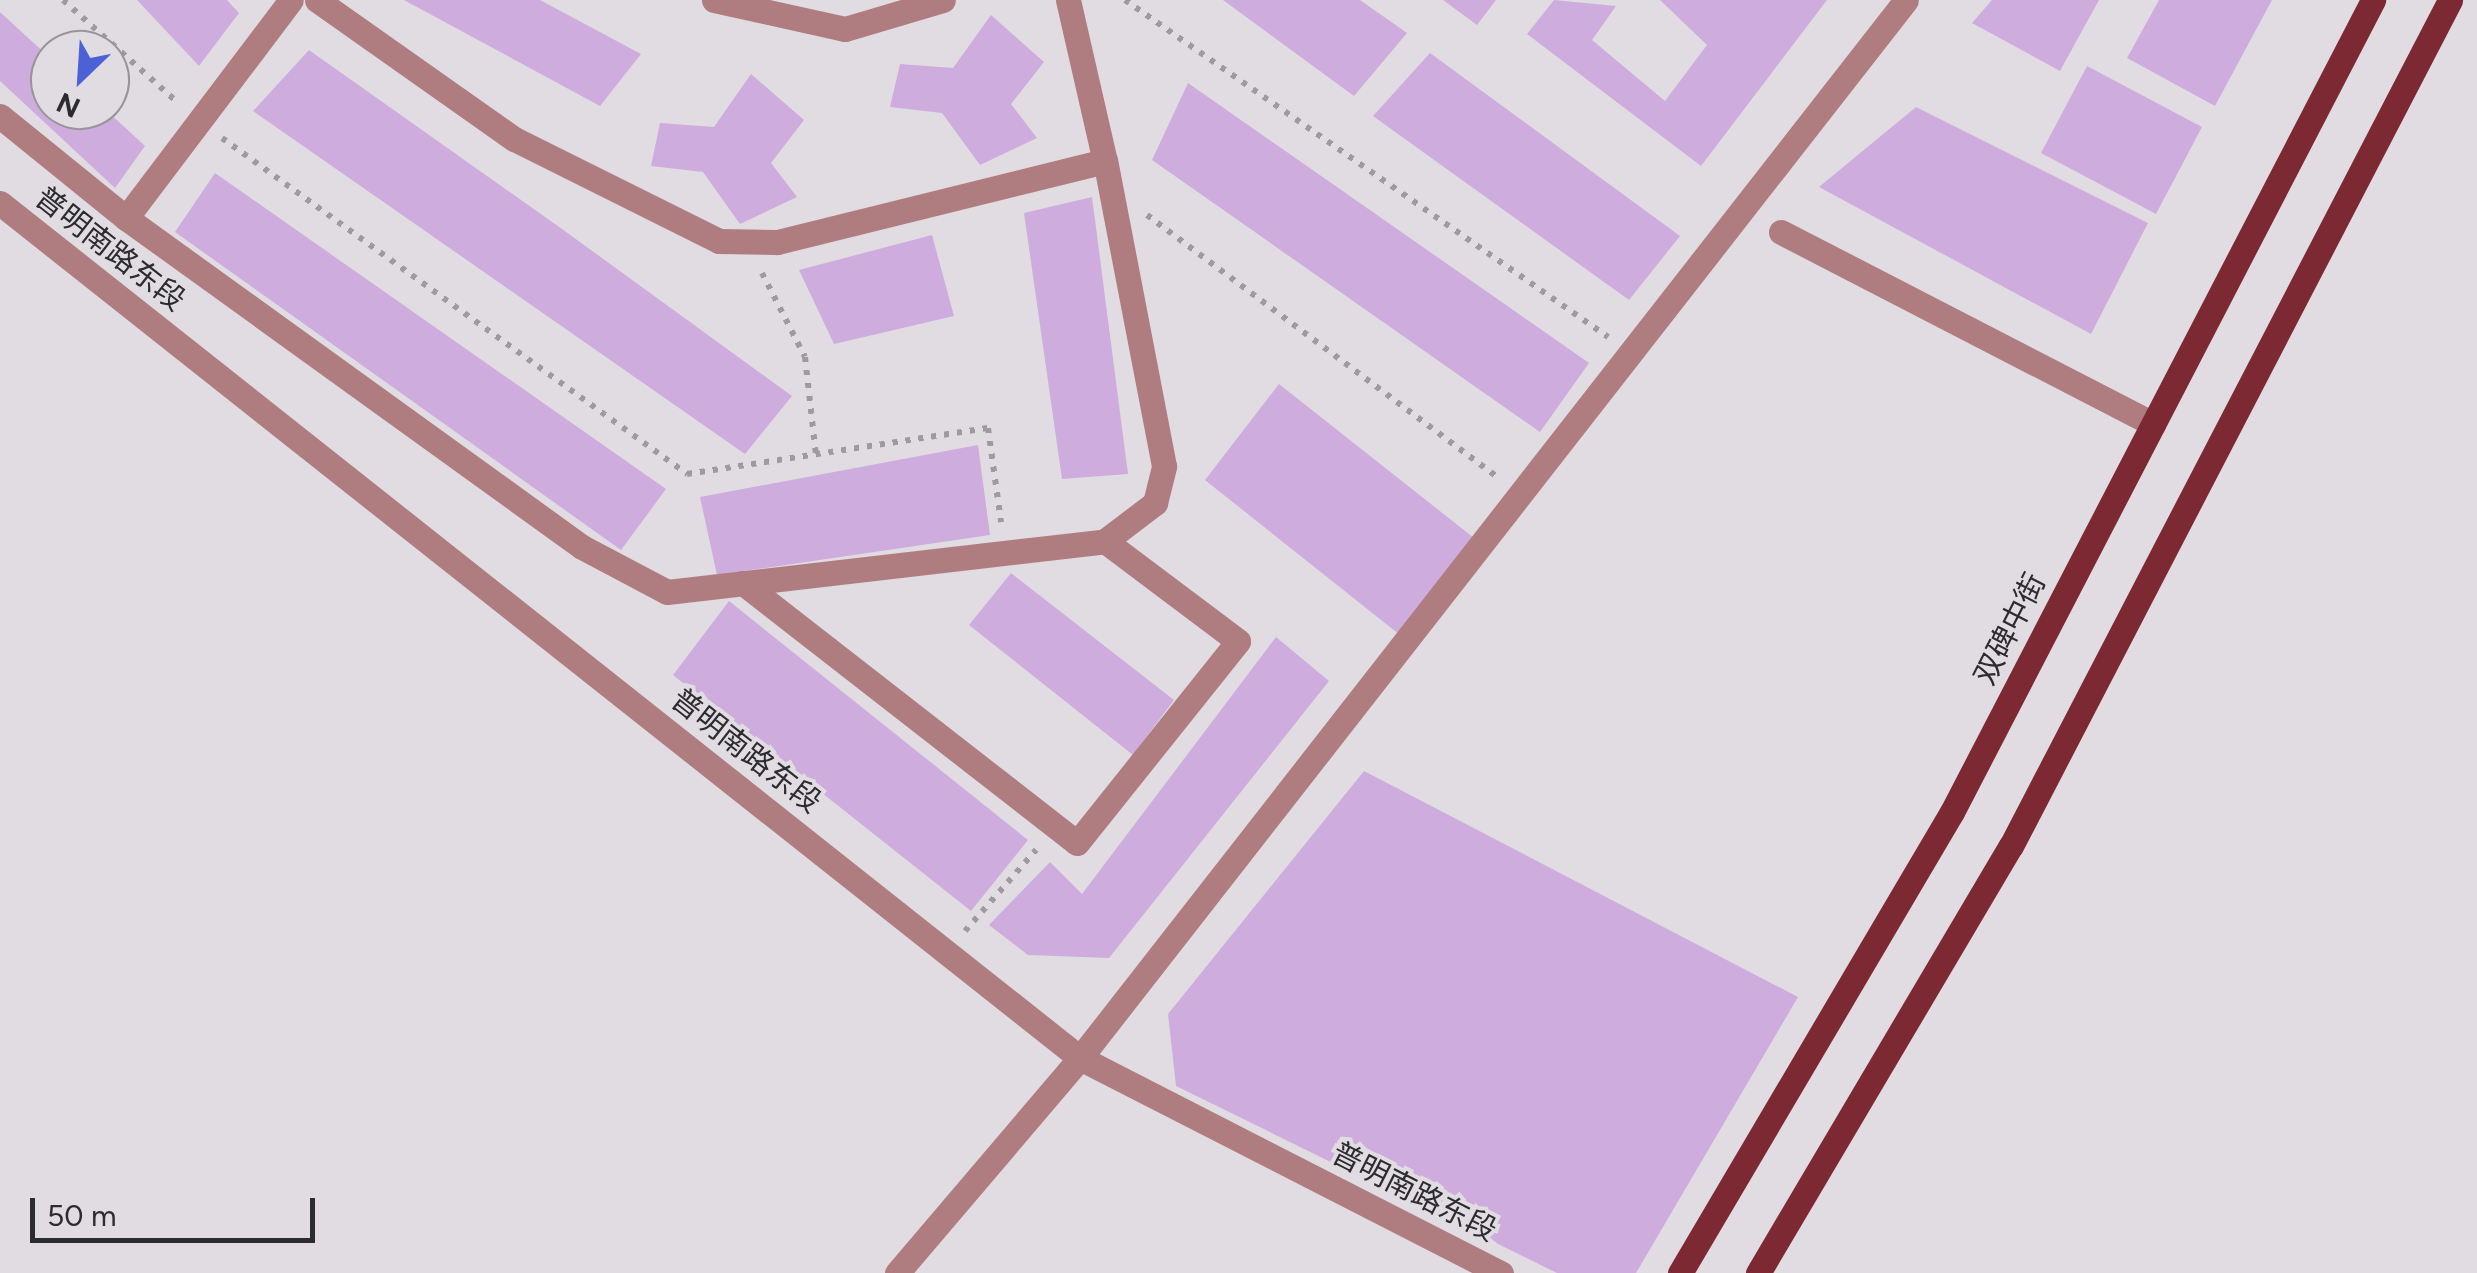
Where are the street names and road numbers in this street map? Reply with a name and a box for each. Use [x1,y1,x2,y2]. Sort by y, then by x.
street label: 普明南路东段 [28,179,192,319]
street label: 双碑中街 [1967,567,2053,691]
street label: 普明南路东段 [664,681,828,821]
street label: 普明南路东段 [1326,1135,1502,1249]

